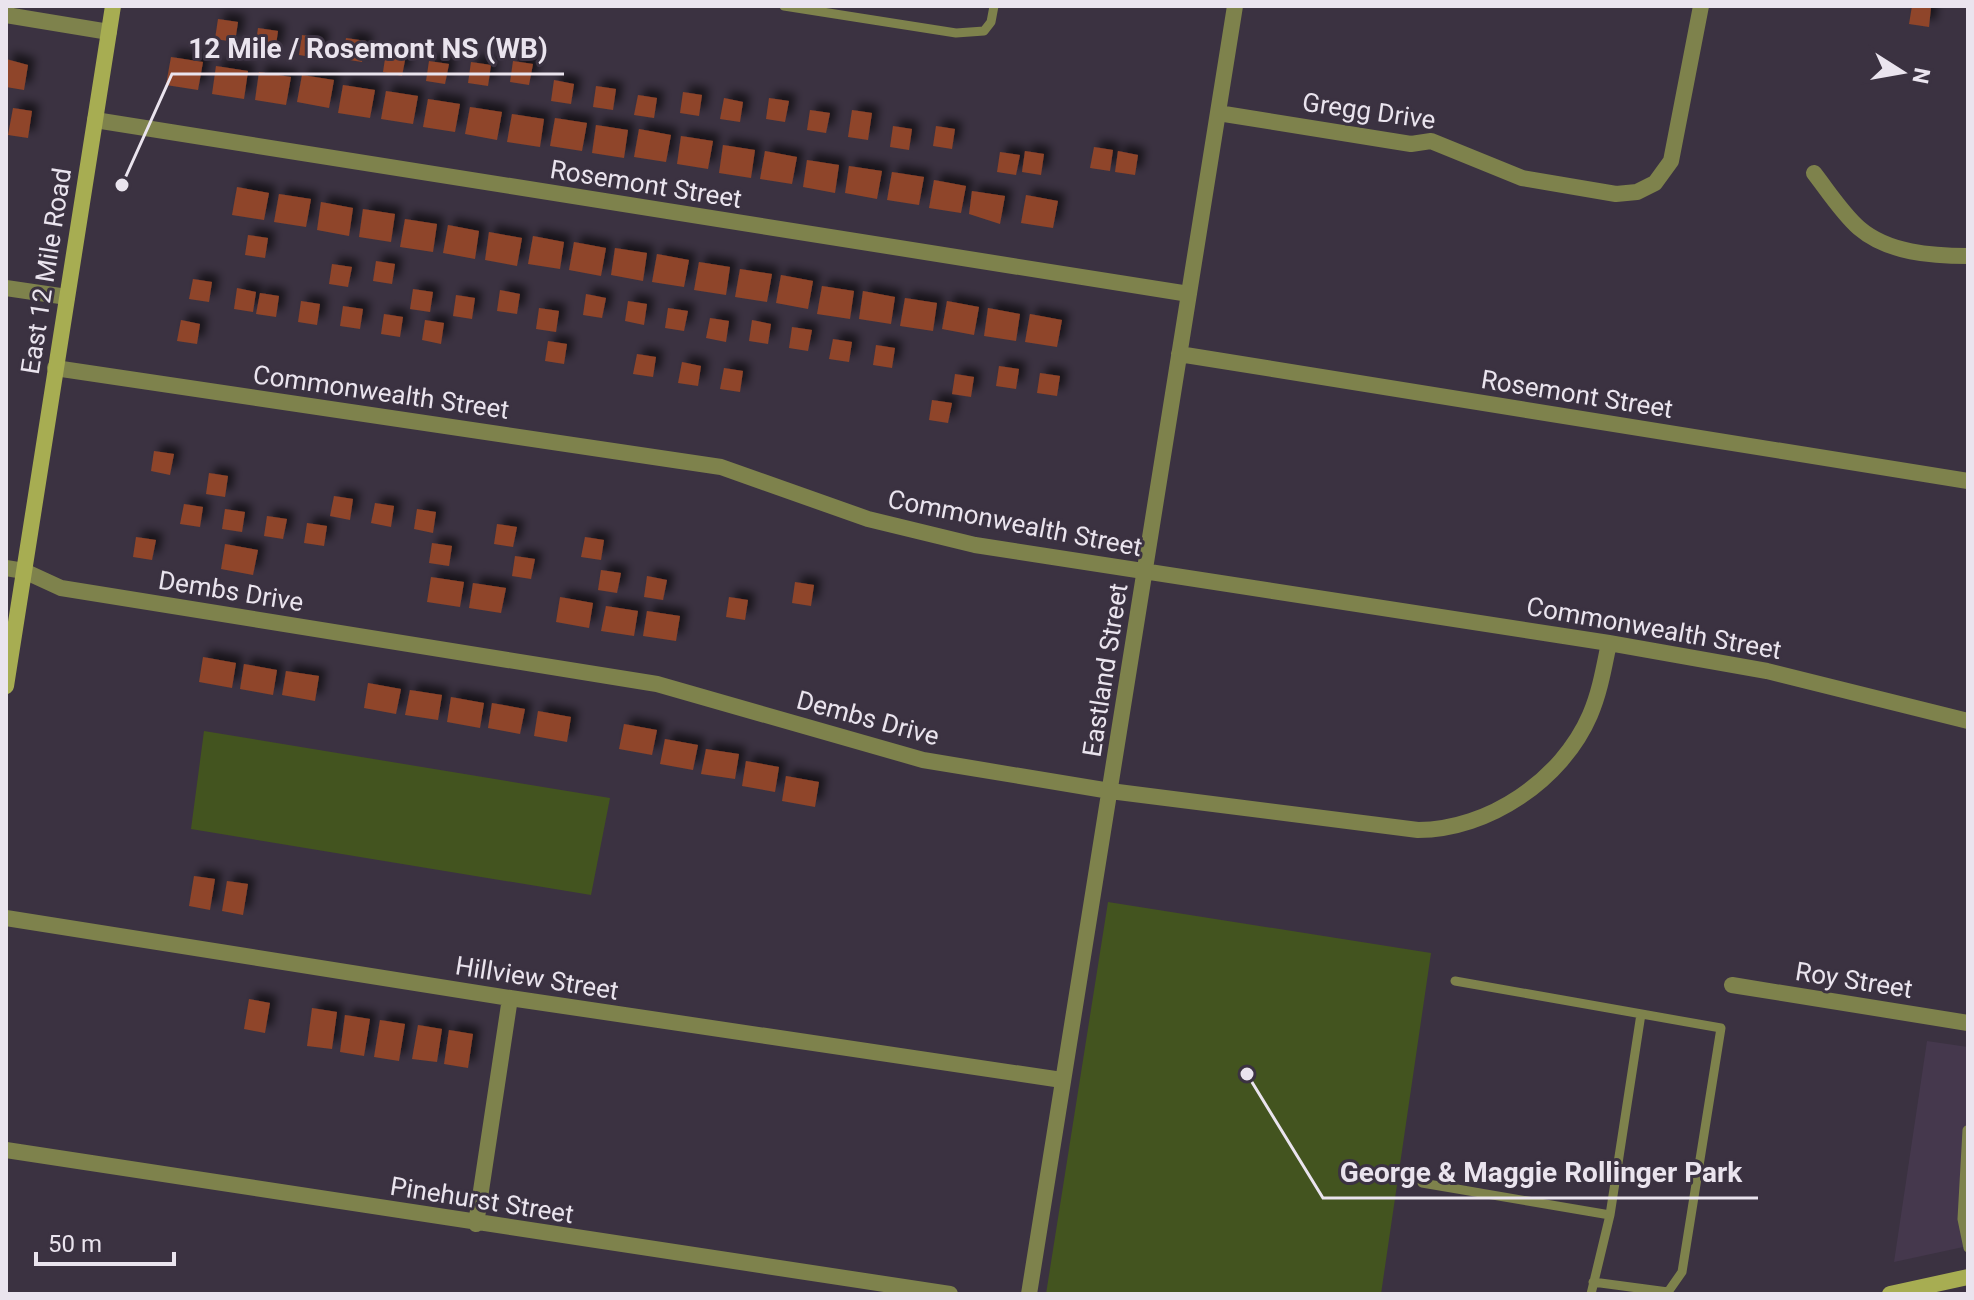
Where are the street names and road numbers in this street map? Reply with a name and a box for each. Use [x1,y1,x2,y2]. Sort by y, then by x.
street label: Gregg Drive [1300,87,1438,135]
street label: Rosemont Street [548,154,744,214]
street label: East 12 Mile Road [15,166,77,376]
street label: Commonwealth Street [251,359,511,425]
street label: Rosemont Street [1479,364,1675,424]
street label: Commonwealth Street [885,484,1145,562]
street label: Dembs Drive [156,565,306,617]
street label: Eastland Street [1076,581,1134,759]
street label: Commonwealth Street [1524,591,1784,665]
street label: Dembs Drive [793,685,943,751]
street label: Hillview Street [453,950,621,1006]
street label: Roy Street [1793,956,1915,1004]
street label: Pinehurst Street [388,1171,576,1229]

